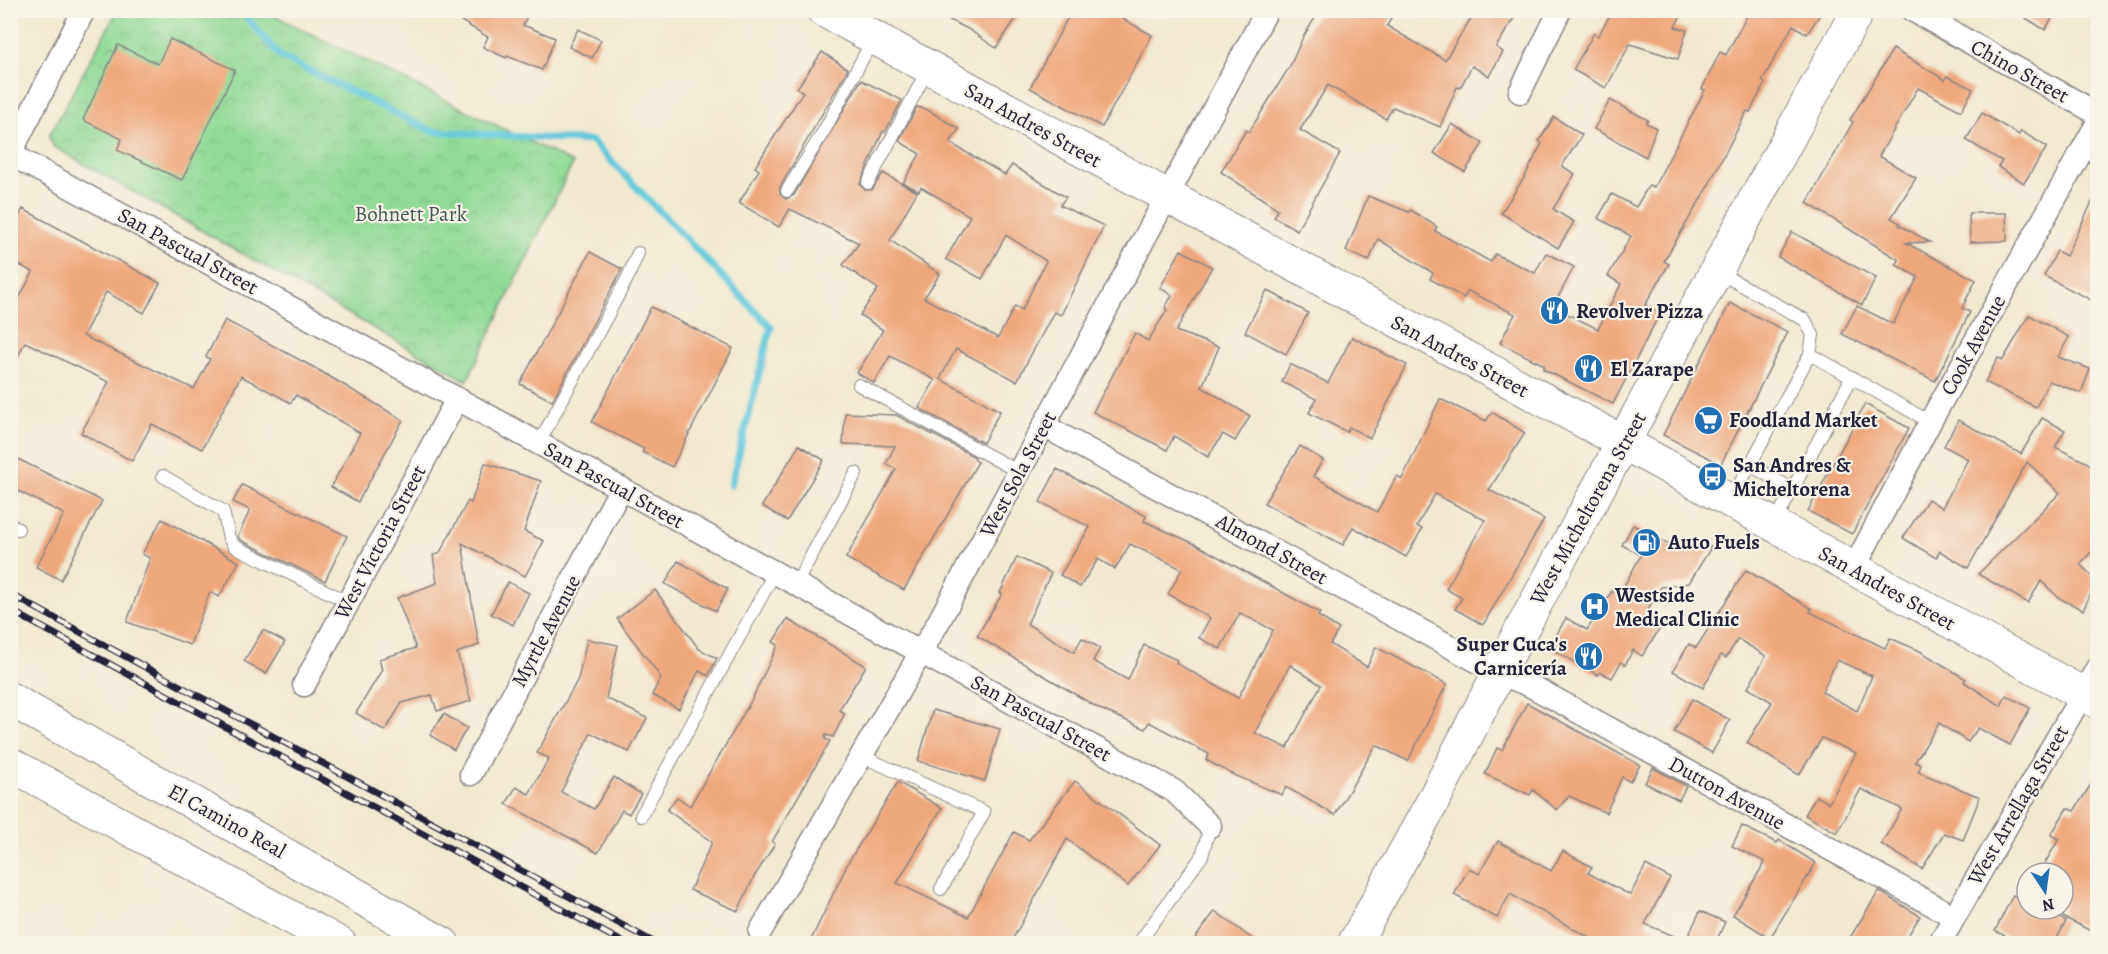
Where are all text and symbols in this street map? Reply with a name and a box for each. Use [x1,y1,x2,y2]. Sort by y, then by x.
street label: Chino Street [1966,33,2074,109]
street label: San Andres Street [960,76,1106,174]
park label: Bohnett Park [355,200,468,228]
street label: San Pascual Street [113,201,263,301]
street label: Cook Avenue [1934,290,2012,400]
restaurant icon: Revolver Pizza [1539,295,1571,327]
place label: Revolver Pizza [1576,297,1704,325]
street label: San Andres Street [1386,308,1534,404]
restaurant icon: El Zarape [1573,353,1605,385]
place label: El Zarape [1610,355,1694,383]
supermarket icon: Foodland Market [1692,404,1724,436]
street label: West Sola Street [973,406,1063,543]
street label: West Micheltorena Street [1523,406,1653,610]
place label: Foodland Market [1729,406,1878,434]
street label: San Pascual Street [539,435,689,535]
place label: San Andres & Micheltorena [1733,451,1852,503]
street label: West Victoria Street [327,460,432,625]
bus stop icon: San Andres & Micheltorena [1696,461,1728,493]
street label: Almond Street [1210,506,1333,591]
fuel station icon: Auto Fuels [1631,526,1663,558]
place label: Auto Fuels [1667,528,1760,556]
street label: San Andres Street [1814,539,1960,637]
street label: Myrtle Avenue [505,570,587,692]
place label: Westside Medical Clinic [1614,581,1739,633]
hospital icon: Westside Medical Clinic [1578,591,1610,623]
place label: Super Cuca's Carnicería [1457,630,1568,682]
restaurant icon: Super Cuca's Carnicería [1572,640,1604,672]
street label: San Pascual Street [966,668,1116,768]
street label: West Arrellaga Street [1960,720,2075,891]
street label: Dutton Avenue [1664,750,1790,836]
street label: El Camino Real [163,777,291,865]
north arrow [2015,861,2075,921]
text: N [2040,893,2056,917]

